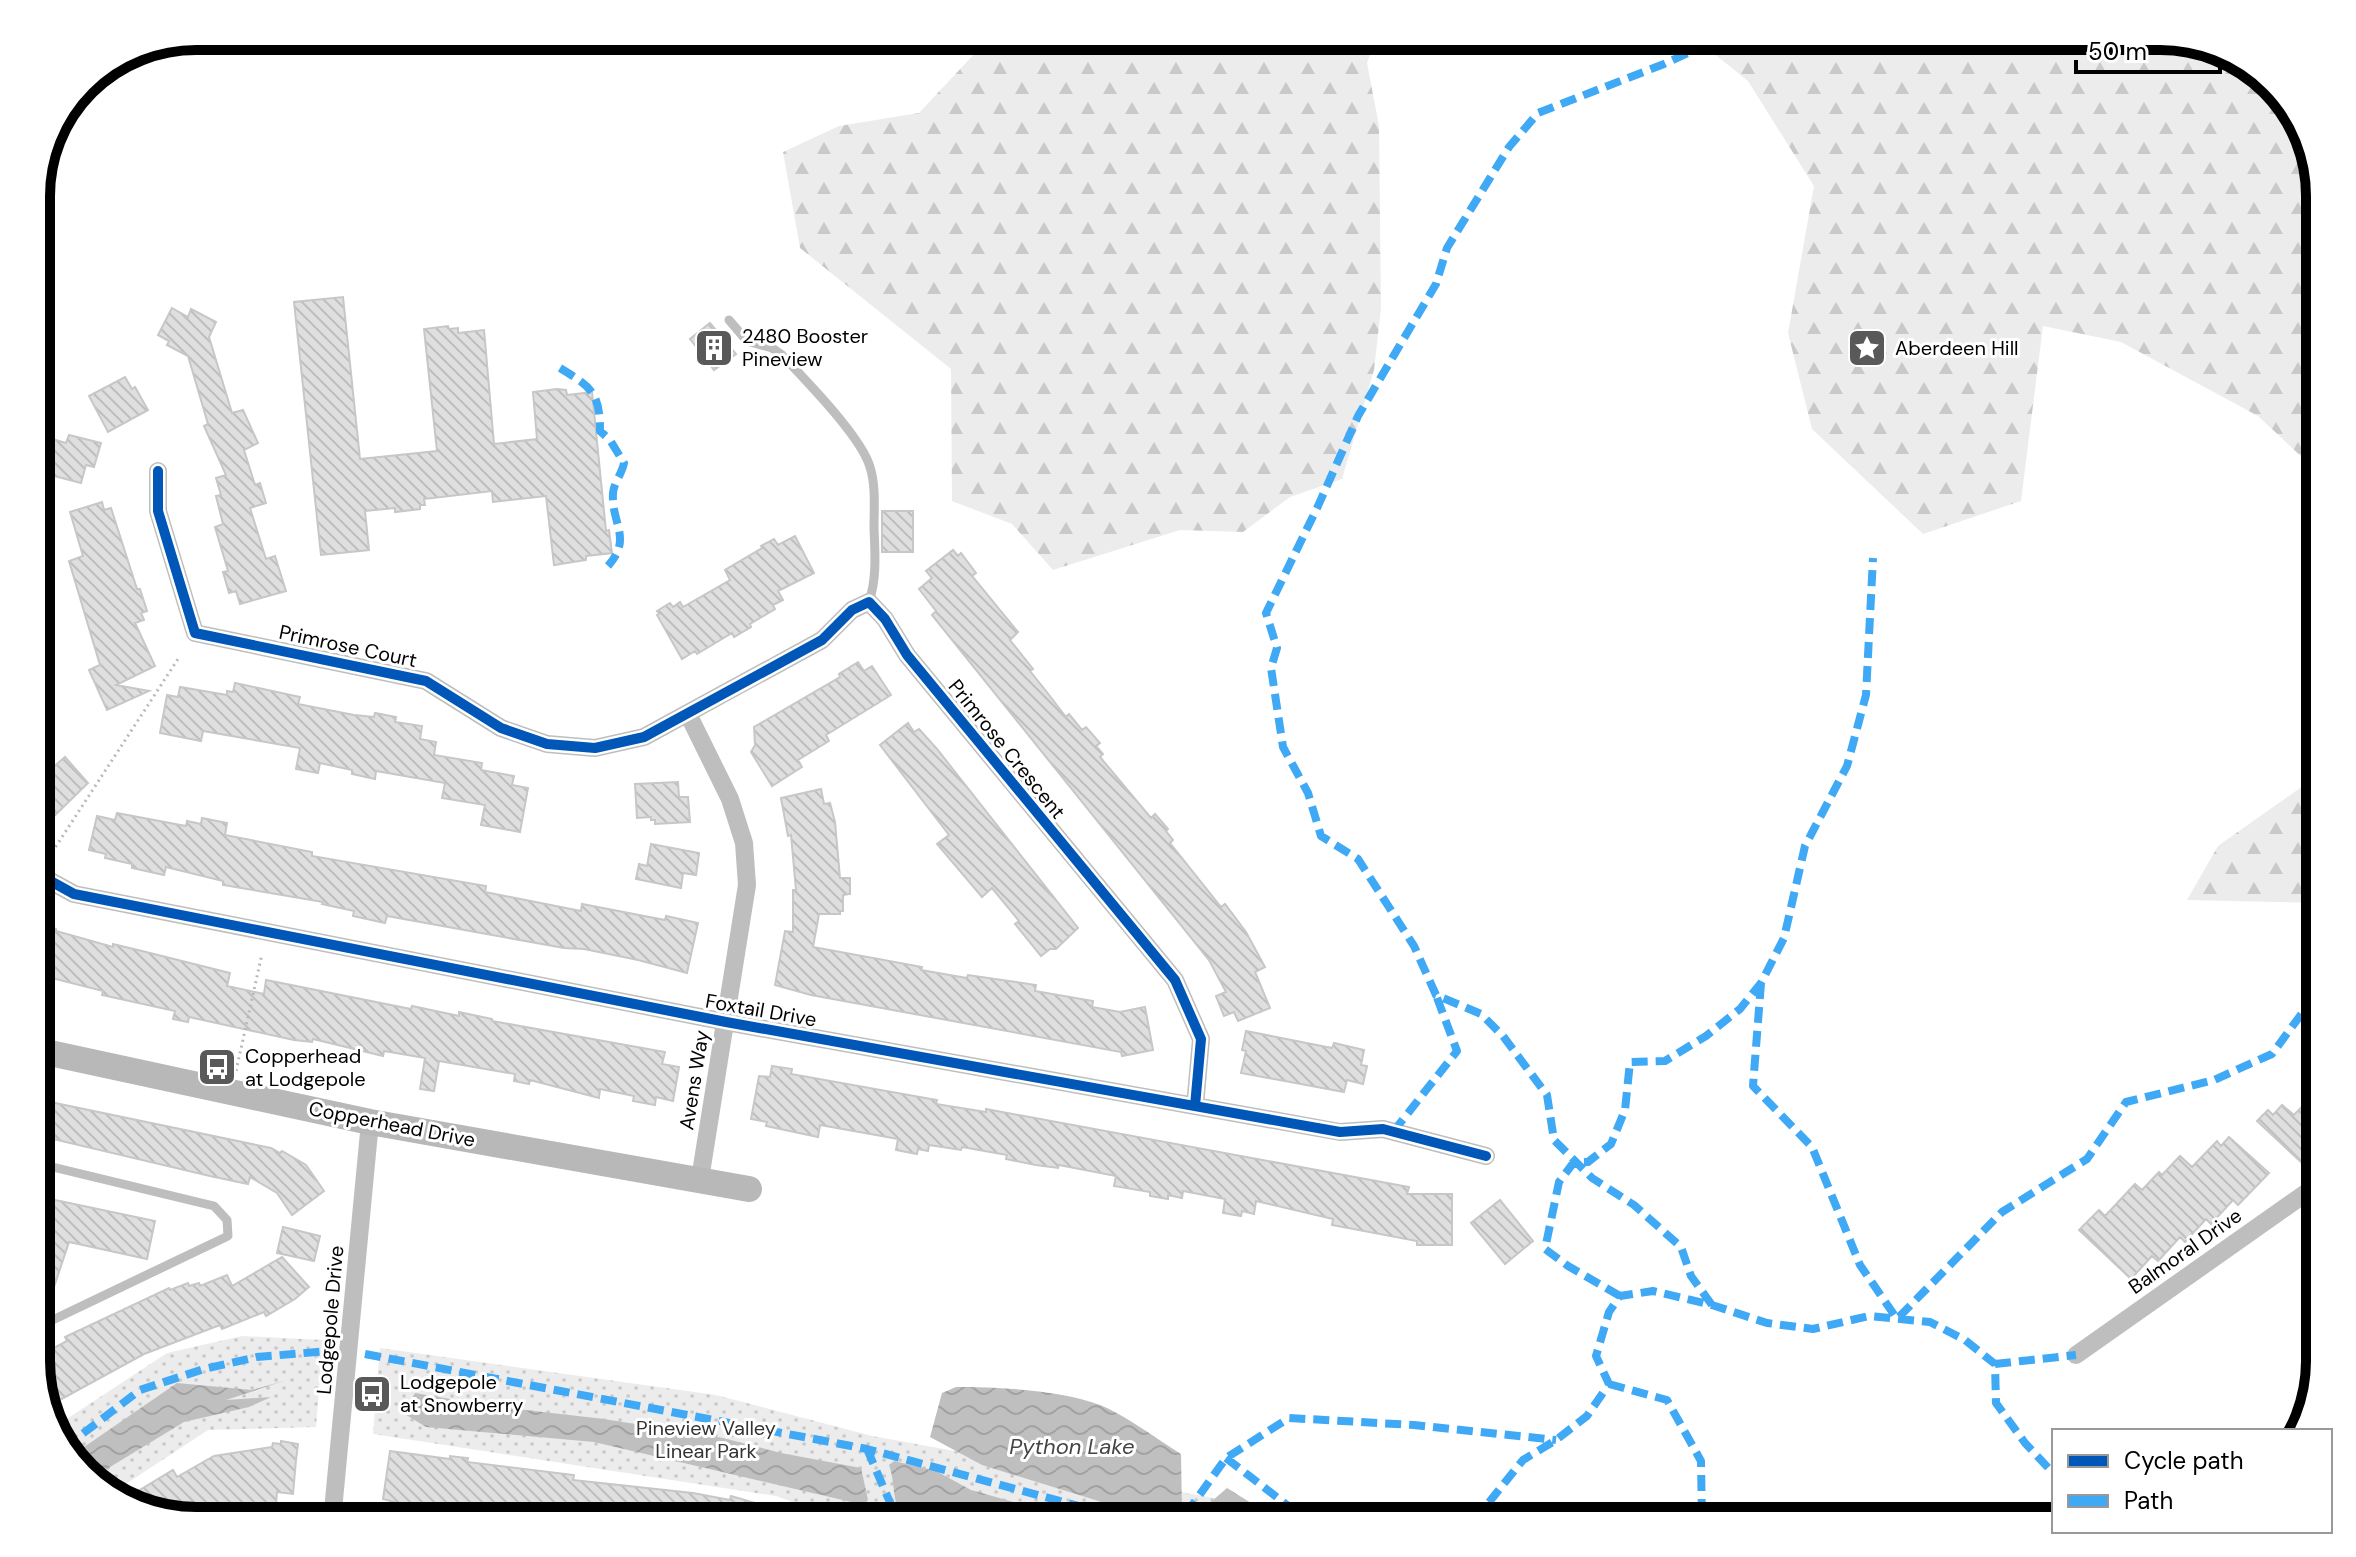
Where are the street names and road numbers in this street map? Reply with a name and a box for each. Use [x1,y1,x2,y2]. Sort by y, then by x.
street label: Primrose Court [277,619,419,673]
street label: Primrose Crescent [943,674,1071,824]
street label: Foxtail Drive [703,987,819,1033]
street label: Avens Way [673,1028,715,1132]
street label: Copperhead Drive [307,1095,477,1153]
street label: Balmoral Drive [2123,1202,2247,1300]
street label: Lodgepole Drive [311,1244,349,1396]

